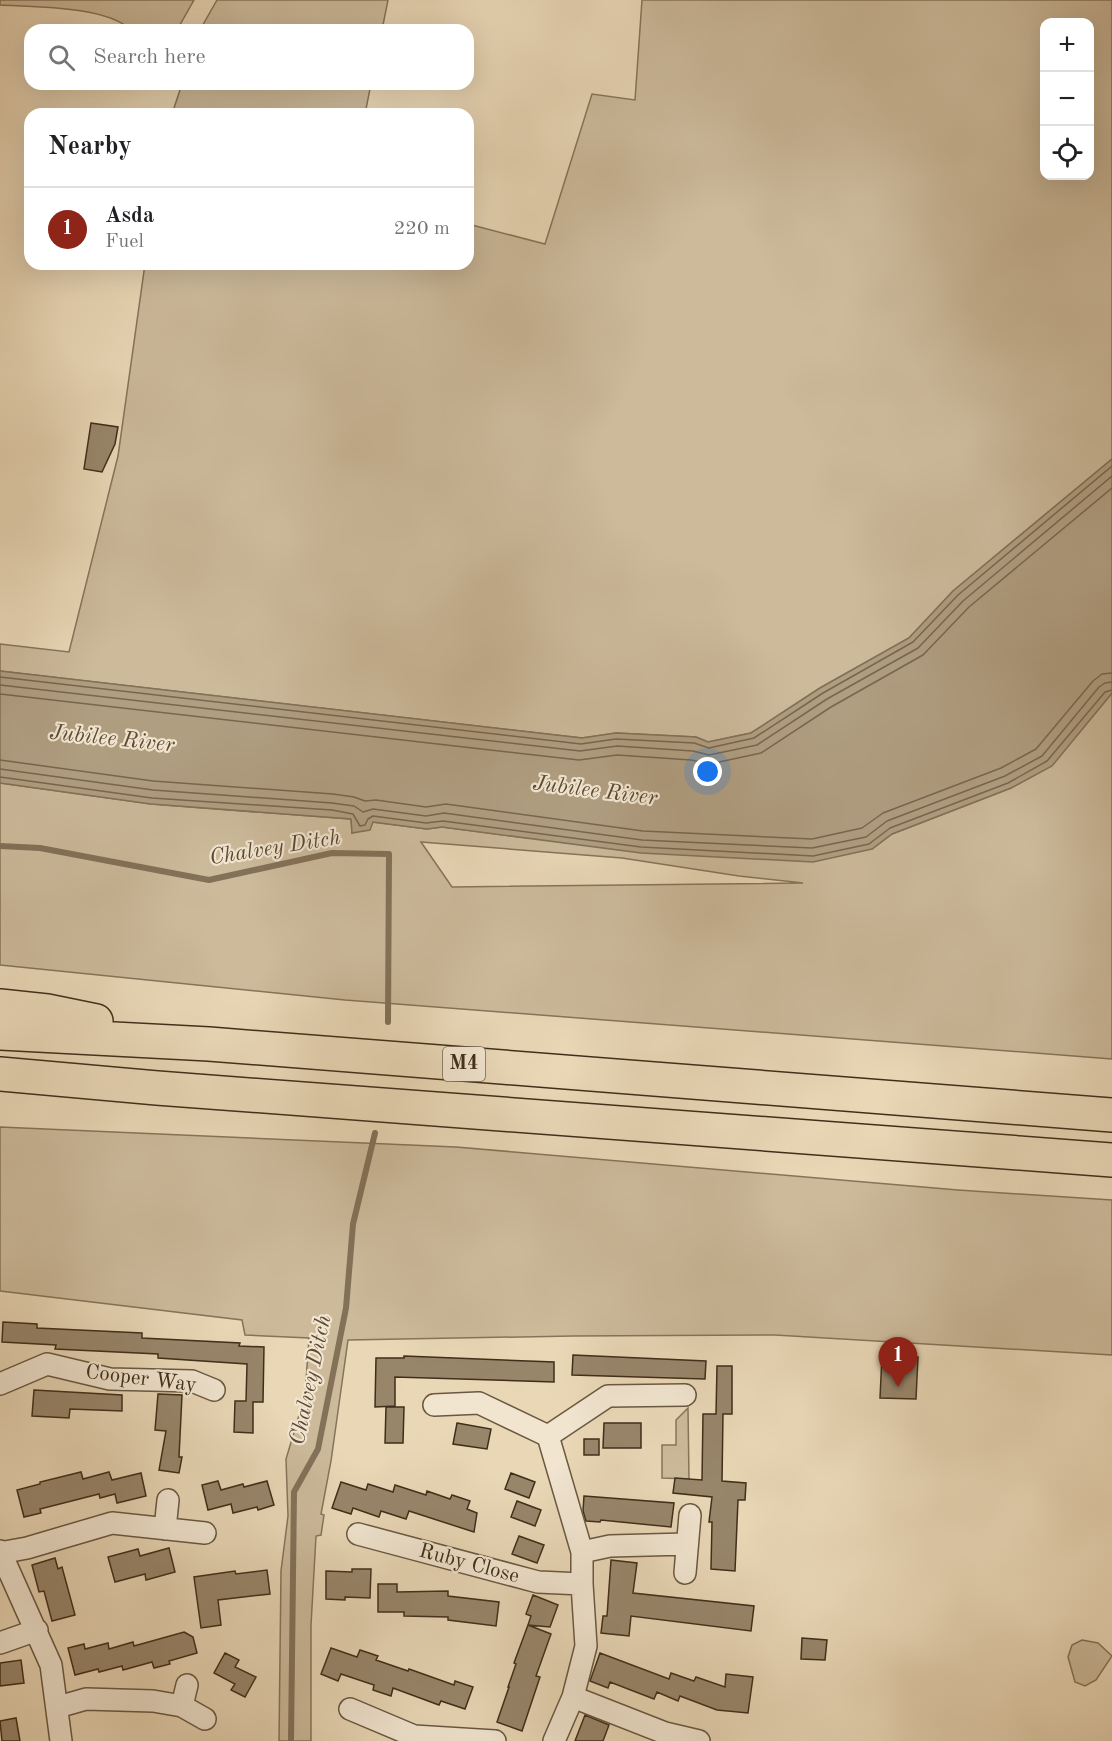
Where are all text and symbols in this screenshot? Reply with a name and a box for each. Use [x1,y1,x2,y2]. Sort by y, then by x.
map controls [1040,18,1094,180]
button: + [1040,18,1094,72]
search box [24,24,474,90]
icon: search [45,41,78,74]
text: Search here [93,46,206,68]
button: − [1040,72,1094,126]
button: locate [1040,126,1094,180]
text: Nearby [48,134,132,160]
text: Asda [105,205,154,227]
text: 1 [62,219,73,239]
text: 220 m [394,219,450,239]
text: Fuel [105,232,144,252]
water label: Jubilee River [49,722,176,757]
your location [693,757,722,786]
water label: Jubilee River [532,772,659,810]
water label: Chalvey Ditch [208,827,342,869]
road number: M4 [443,1047,485,1081]
water label: Chalvey Ditch [286,1313,336,1447]
pin: 1 [878,1338,918,1387]
street label: Cooper Way [84,1362,198,1396]
street label: Ruby Close [417,1541,521,1587]

